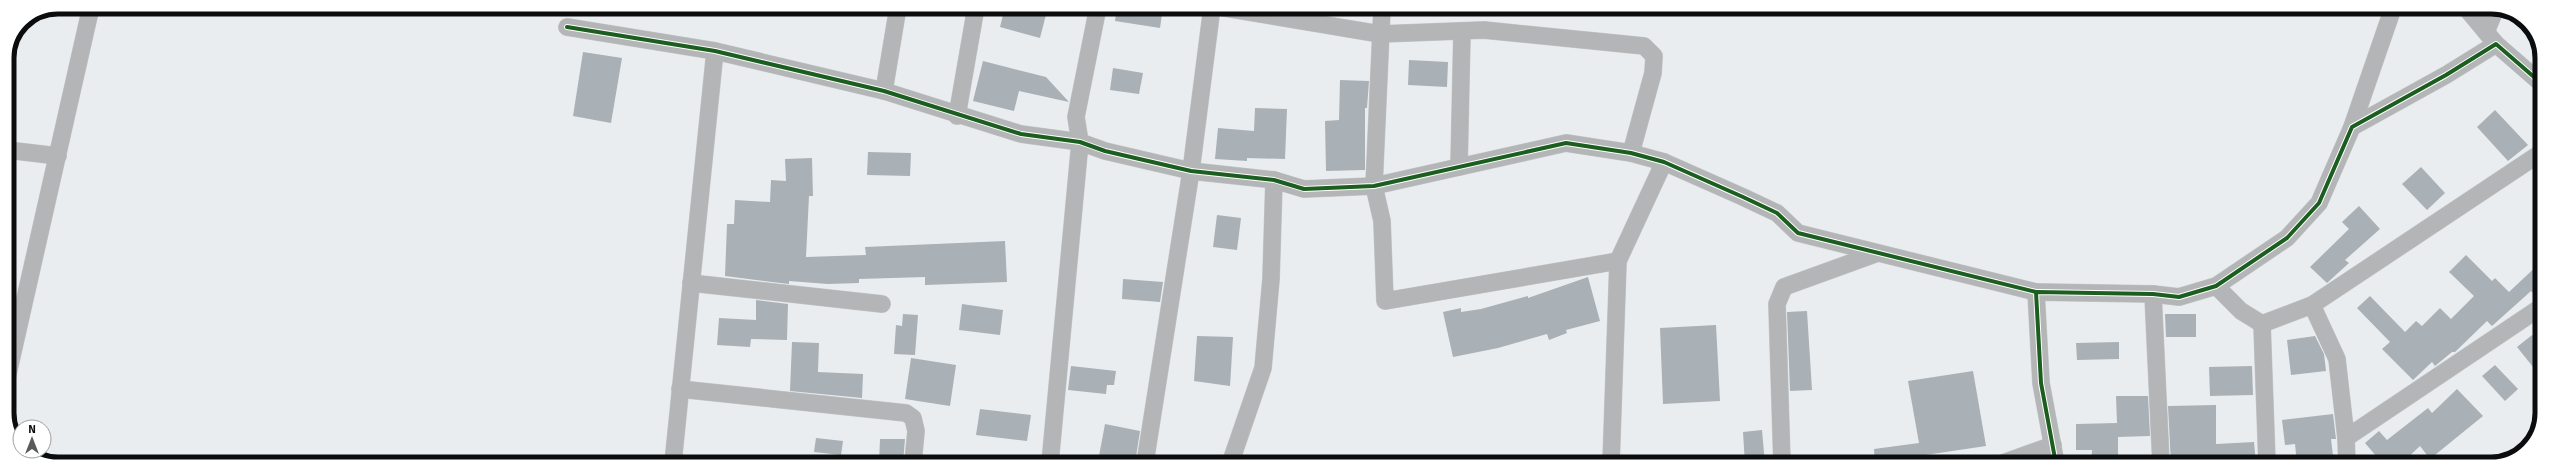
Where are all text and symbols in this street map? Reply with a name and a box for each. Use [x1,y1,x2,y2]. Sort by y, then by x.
north arrow [12,419,52,459]
text: N [28,423,36,436]

